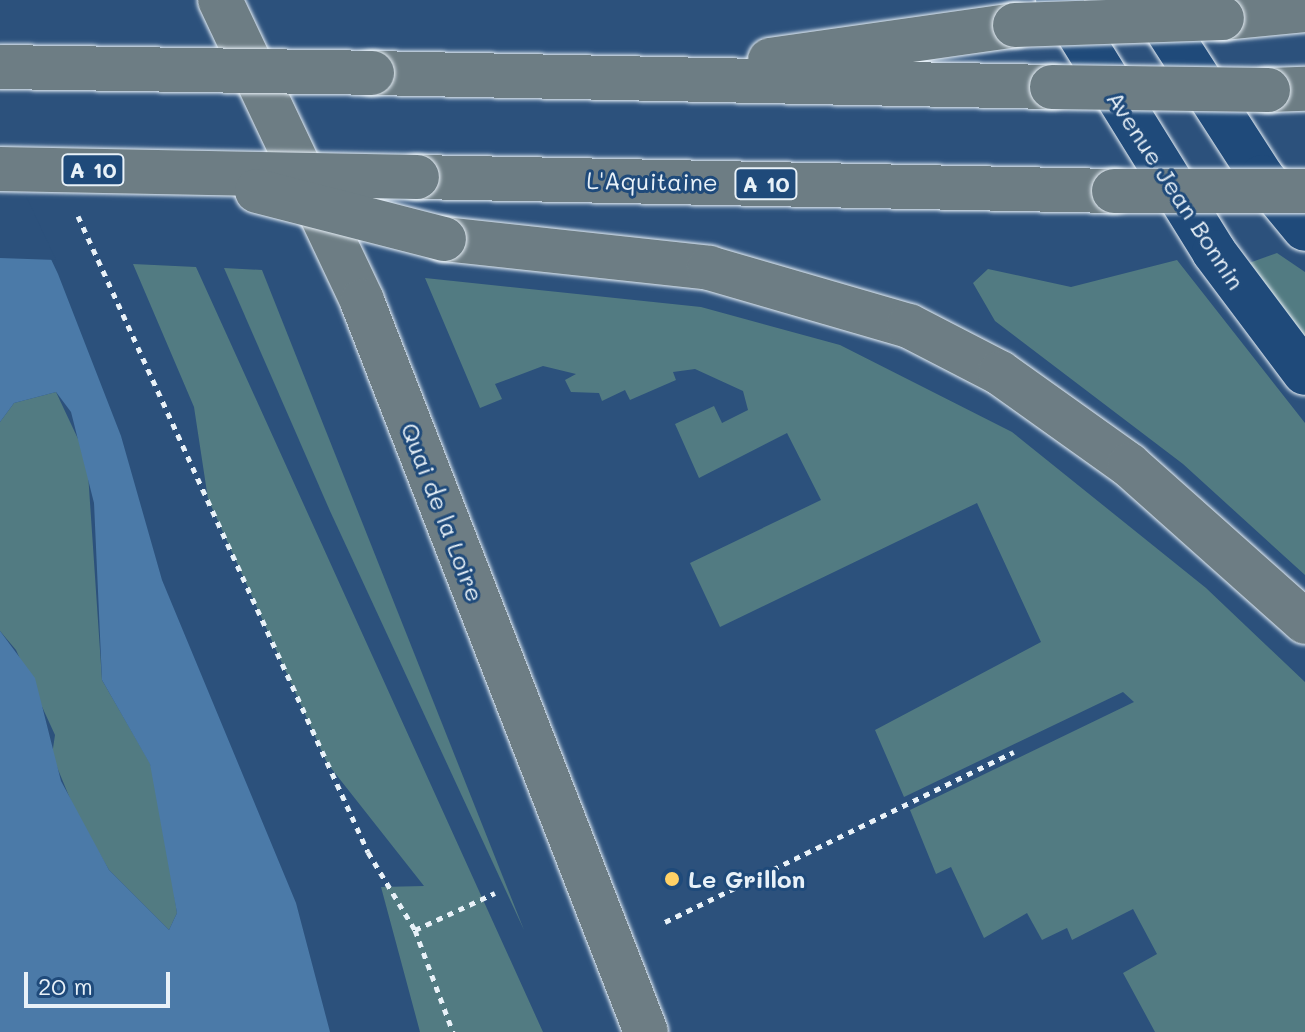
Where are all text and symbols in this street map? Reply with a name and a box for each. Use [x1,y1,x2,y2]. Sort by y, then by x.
street label: Avenue Jean Bonnin [1101,85,1251,295]
road number: A 10 [61,152,125,188]
street label: L'Aquitaine [586,165,718,197]
road number: A 10 [734,166,798,202]
street label: Quai de la Loire [396,418,490,606]
place label: Le Grillon [688,865,805,893]
marker: Le Grillon [663,870,681,888]
scale bar [28,956,174,1006]
text: 20 m [38,970,93,1001]

